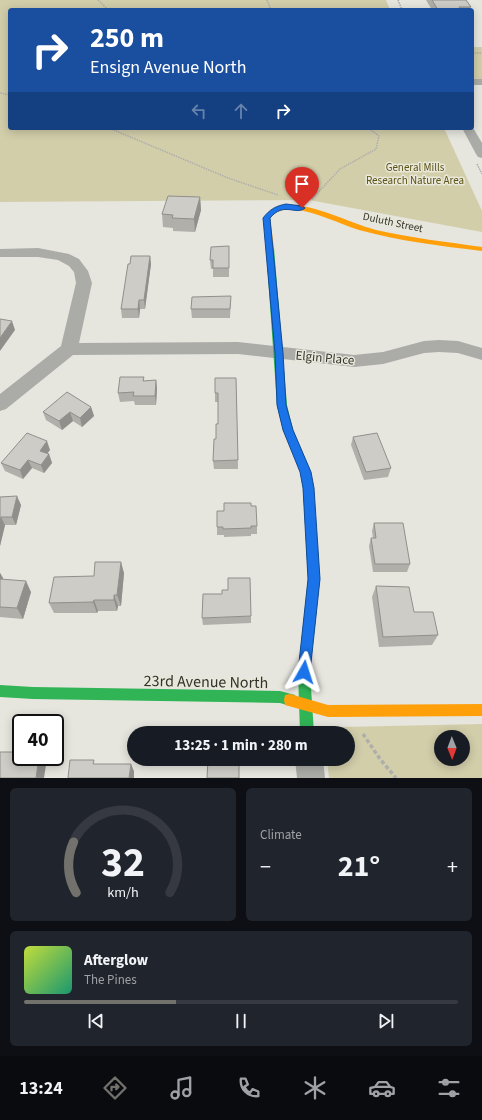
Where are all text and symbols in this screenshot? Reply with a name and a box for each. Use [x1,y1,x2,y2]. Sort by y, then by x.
text: 250 m [90,18,164,58]
icon: right [24,24,76,76]
text: Ensign Avenue North [90,55,246,80]
icon: left [188,100,210,122]
icon: ahead [230,100,252,122]
icon: right [272,100,294,122]
park label: General Mills Research Nature Area [366,160,464,188]
pin [285,167,319,208]
icon: arrive [291,173,313,195]
street label: Duluth Street [362,209,425,236]
street label: Elgin Place [295,346,355,370]
position arrow [283,651,325,693]
street label: 23rd Avenue North [144,670,268,694]
speed limit sign: 40 [12,714,64,766]
north arrow [434,730,470,766]
map controls [434,730,470,766]
text: 13:25 · 1 min · 280 m [174,735,308,756]
text: Climate [260,826,302,844]
text: 32 [101,832,145,892]
text: 21° [338,845,380,888]
text: − [260,851,271,883]
text: + [447,851,458,883]
text: km/h [107,881,139,902]
text: Afterglow [84,950,148,971]
text: The Pines [84,971,137,989]
icon: previous [85,1010,107,1032]
icon: pause [230,1010,252,1032]
icon: next [375,1010,397,1032]
icon: directions [101,1074,129,1102]
icon: music [168,1074,196,1102]
icon: phone [235,1074,263,1102]
icon: climate [301,1074,329,1102]
icon: car [368,1074,396,1102]
icon: filters [435,1074,463,1102]
text: 13:24 [19,1076,63,1101]

